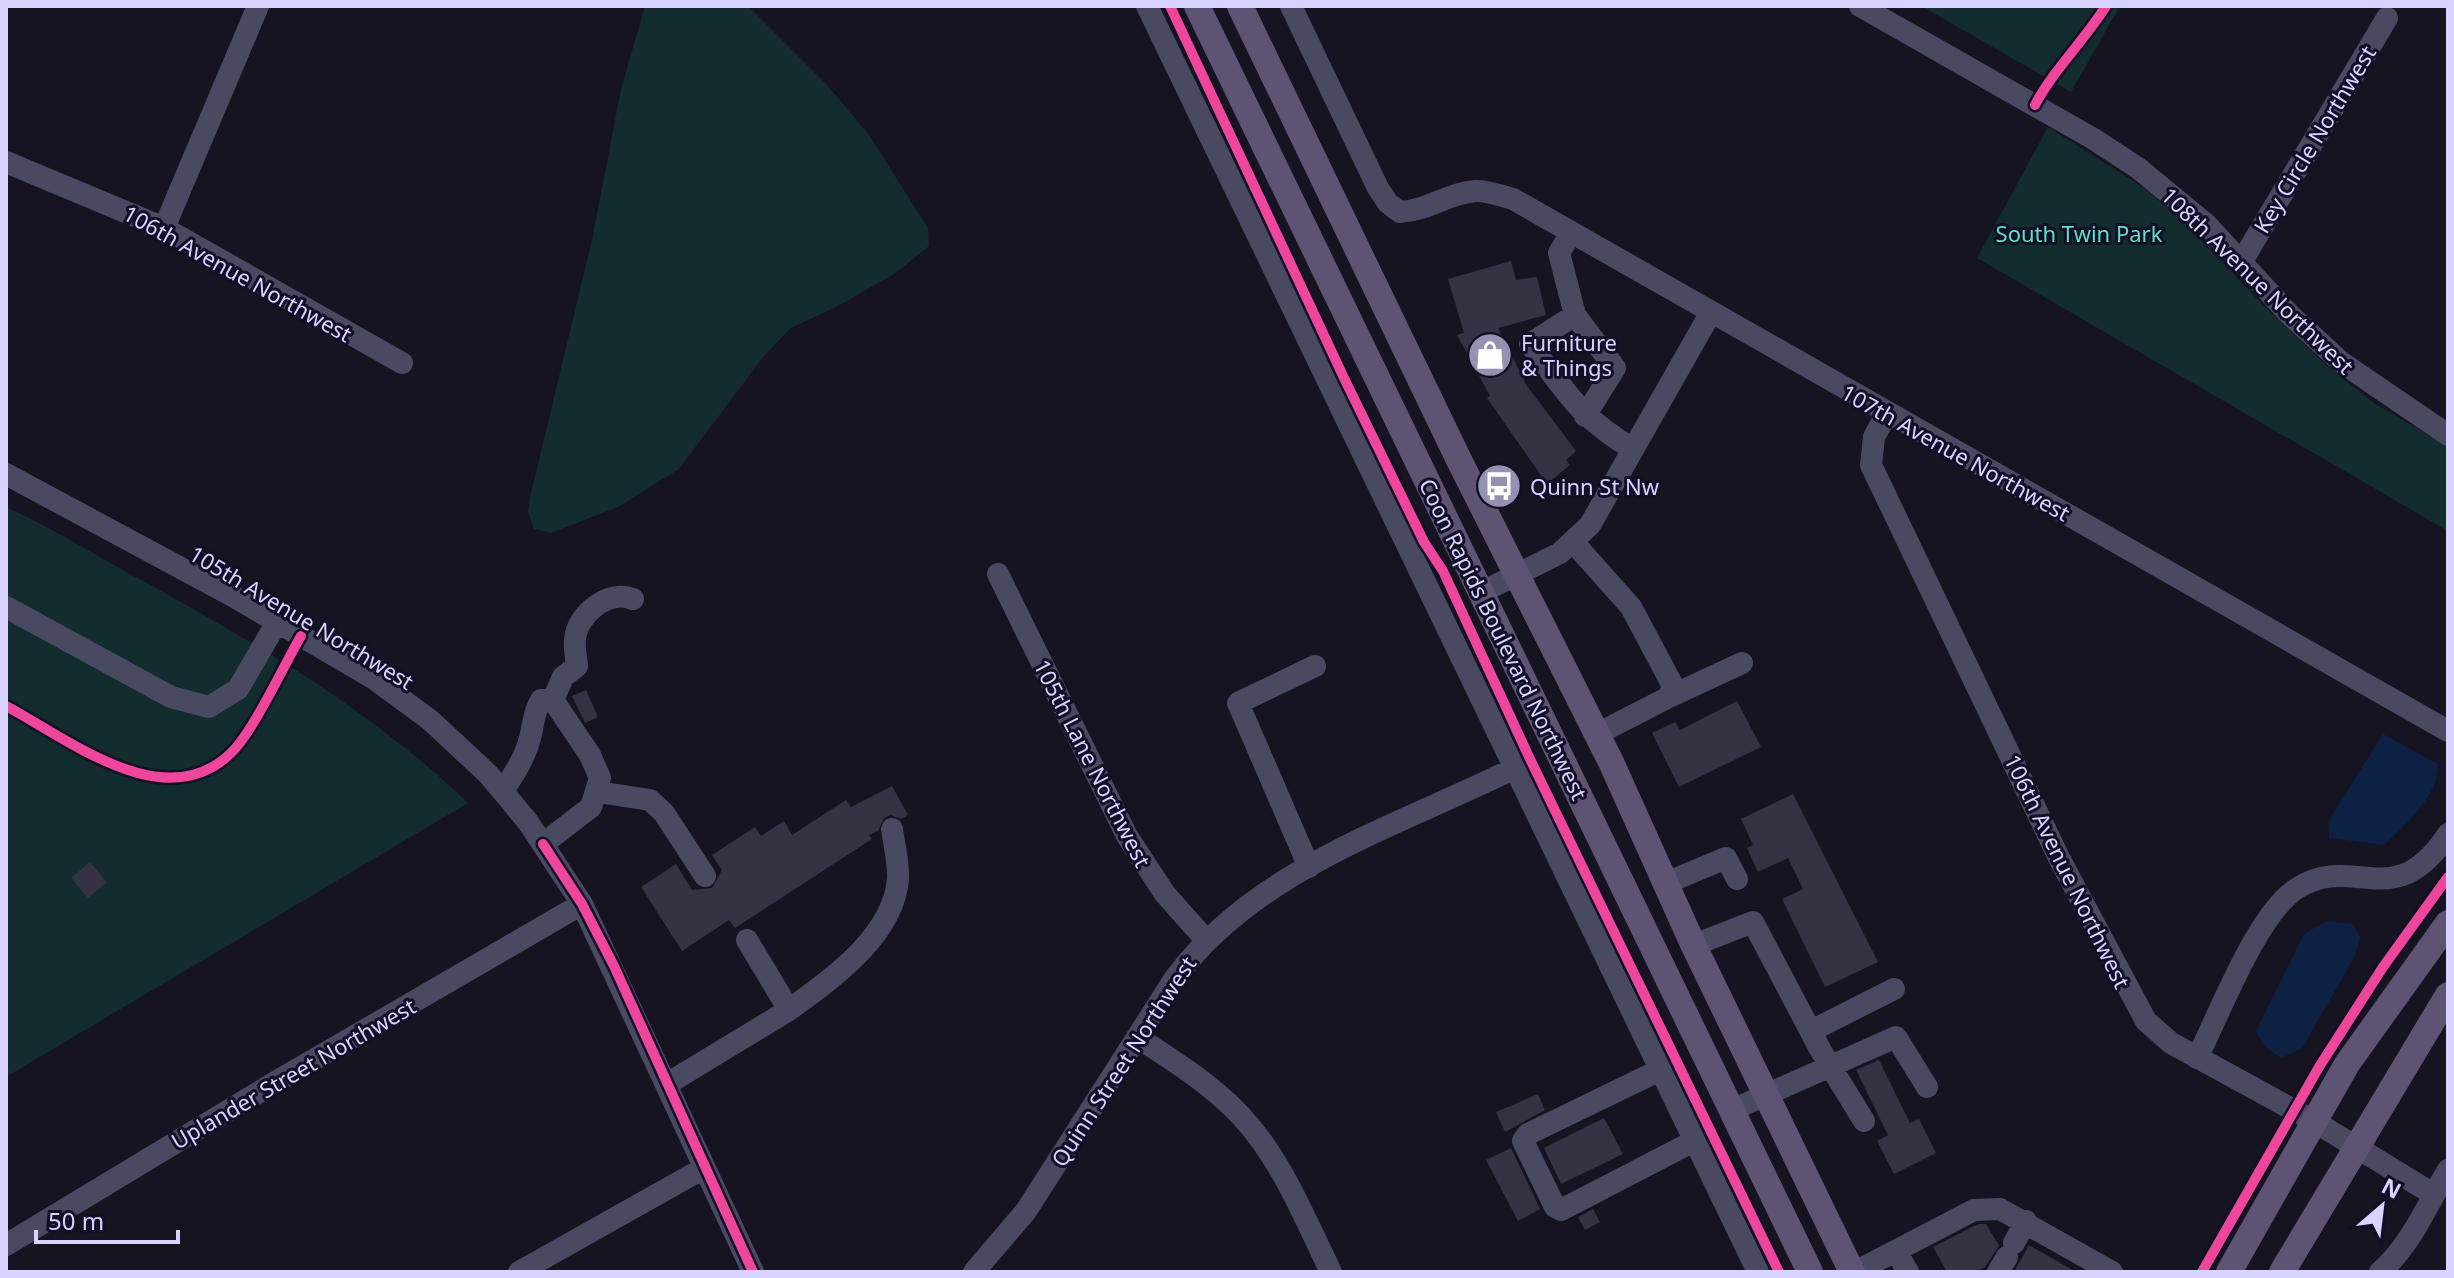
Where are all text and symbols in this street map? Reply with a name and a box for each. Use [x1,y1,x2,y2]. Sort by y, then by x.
street label: Key Circle Northwest [2246,40,2382,238]
street label: 108th Avenue Northwest [2155,180,2361,380]
street label: 106th Avenue Northwest [118,198,358,348]
park label: South Twin Park [1996,218,2163,248]
place label: Furniture & Things [1521,327,1617,382]
shop icon: Furniture & Things [1466,331,1514,379]
street label: 107th Avenue Northwest [1836,377,2076,527]
bus stop icon: Quinn St Nw [1475,462,1523,510]
place label: Quinn St Nw [1530,471,1660,501]
street label: Coon Rapids Boulevard Northwest [1413,473,1595,805]
street label: 105th Avenue Northwest [184,538,420,696]
street label: 105th Lane Northwest [1028,654,1158,872]
street label: 106th Avenue Northwest [1998,749,2138,993]
street label: Quinn Street Northwest [1044,950,1202,1172]
street label: Uplander Street Northwest [165,990,421,1155]
north arrow [2342,1166,2422,1246]
text: N [2377,1170,2407,1205]
scale bar [36,1194,178,1244]
text: 50 m [48,1204,104,1237]

